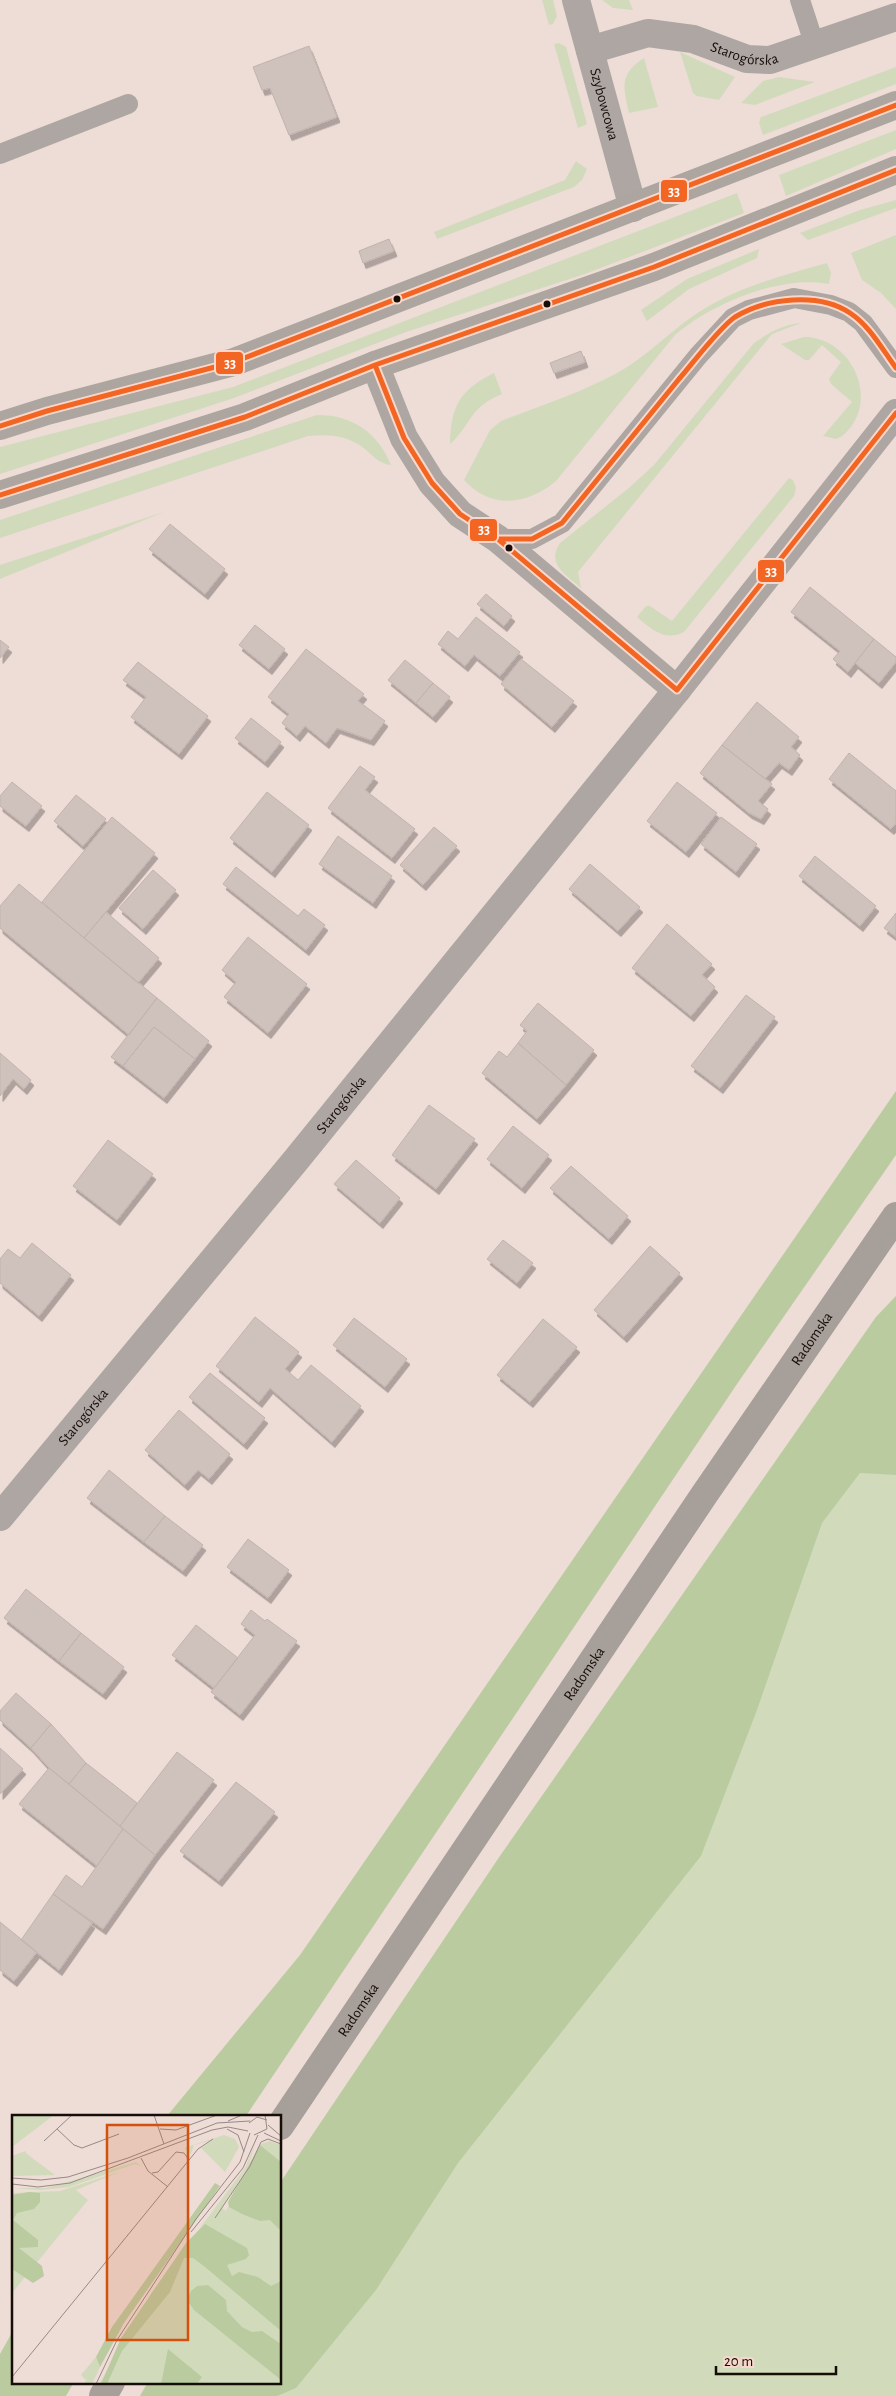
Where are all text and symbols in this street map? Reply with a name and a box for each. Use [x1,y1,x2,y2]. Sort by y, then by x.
street label: Starogórska [709,39,780,68]
street label: Szybowcowa [587,67,621,142]
line badge: 33 [660,179,688,203]
text: 33 [668,185,680,199]
unlabelled marker [392,294,402,304]
unlabelled marker [542,299,552,309]
line badge: 33 [215,351,244,375]
text: 33 [224,357,236,371]
line badge: 33 [469,518,498,542]
text: 33 [478,523,490,537]
unlabelled marker [504,543,514,553]
line badge: 33 [757,559,785,583]
text: 33 [765,565,777,579]
street label: Starogórska [314,1073,369,1137]
street label: Radomska [789,1310,836,1368]
street label: Starogórska [55,1386,111,1449]
street label: Radomska [561,1644,608,1703]
street label: Radomska [335,1981,382,2040]
inset map [12,2115,281,2384]
scale bar [716,2344,836,2376]
text: 20 m [724,2354,753,2369]

